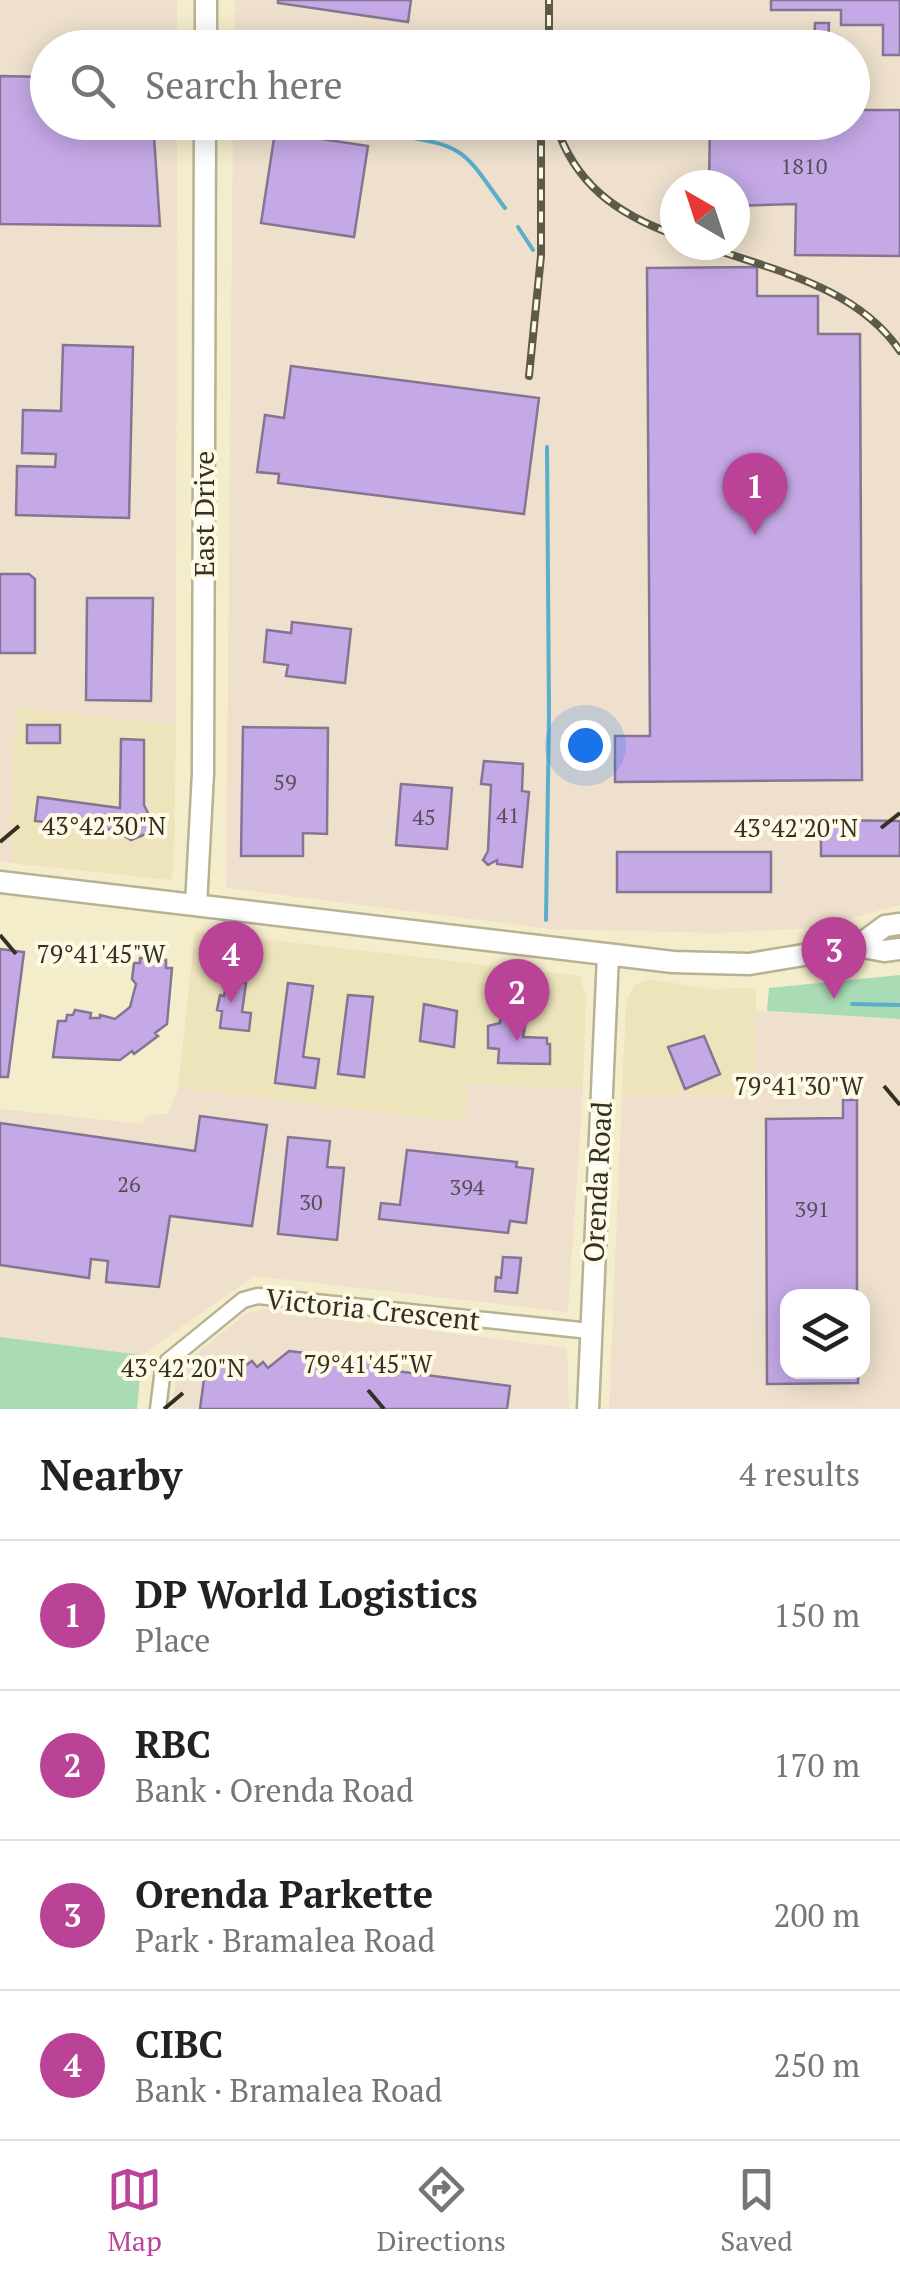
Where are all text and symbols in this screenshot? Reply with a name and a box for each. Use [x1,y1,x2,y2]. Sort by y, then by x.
search box [30,30,870,140]
icon: search [65,58,120,113]
text: Search here [145,60,343,110]
house number: 1810 [781,151,827,180]
north arrow [660,170,750,260]
street label: East Drive [185,451,222,577]
pin: 1 [722,452,788,535]
your location [560,720,611,771]
house number: 59 [273,767,297,796]
house number: 41 [496,800,520,829]
house number: 45 [412,802,436,831]
text: 43°42'30"N [42,809,166,842]
text: 43°42'20"N [734,811,858,844]
pin: 3 [802,916,866,999]
pin: 4 [198,920,264,1003]
text: 79°41'45"W [37,937,166,970]
pin: 2 [484,958,550,1041]
text: 79°41'30"W [735,1069,864,1102]
street label: Orenda Road [574,1101,620,1263]
house number: 26 [117,1169,141,1198]
house number: 394 [449,1172,485,1201]
house number: 30 [299,1187,323,1216]
house number: 391 [794,1194,830,1223]
street label: Victoria Crescent [264,1279,483,1339]
map controls [780,1289,870,1379]
button: layers [780,1289,870,1379]
text: 79°41'45"W [304,1347,433,1380]
text: 43°42'20"N [121,1351,245,1384]
text: Nearby [40,1446,182,1502]
text: 4 results [739,1453,860,1495]
text: DP World Logistics [135,1569,478,1619]
text: 1 [63,1594,82,1636]
text: 150 m [773,1594,860,1636]
text: Place [135,1619,210,1661]
text: RBC [135,1719,211,1769]
text: 2 [63,1744,82,1786]
text: 170 m [773,1744,860,1786]
text: Bank · Orenda Road [135,1769,414,1811]
text: Orenda Parkette [135,1869,433,1919]
text: 3 [63,1894,82,1936]
text: 200 m [773,1894,860,1936]
text: Park · Bramalea Road [135,1919,435,1961]
text: CIBC [135,2019,223,2069]
text: 4 [63,2044,82,2086]
text: 250 m [773,2044,860,2086]
text: Bank · Bramalea Road [135,2069,443,2111]
tab: Map [107,2162,162,2259]
tab: Directions [377,2162,506,2259]
tab: Saved [720,2162,793,2259]

